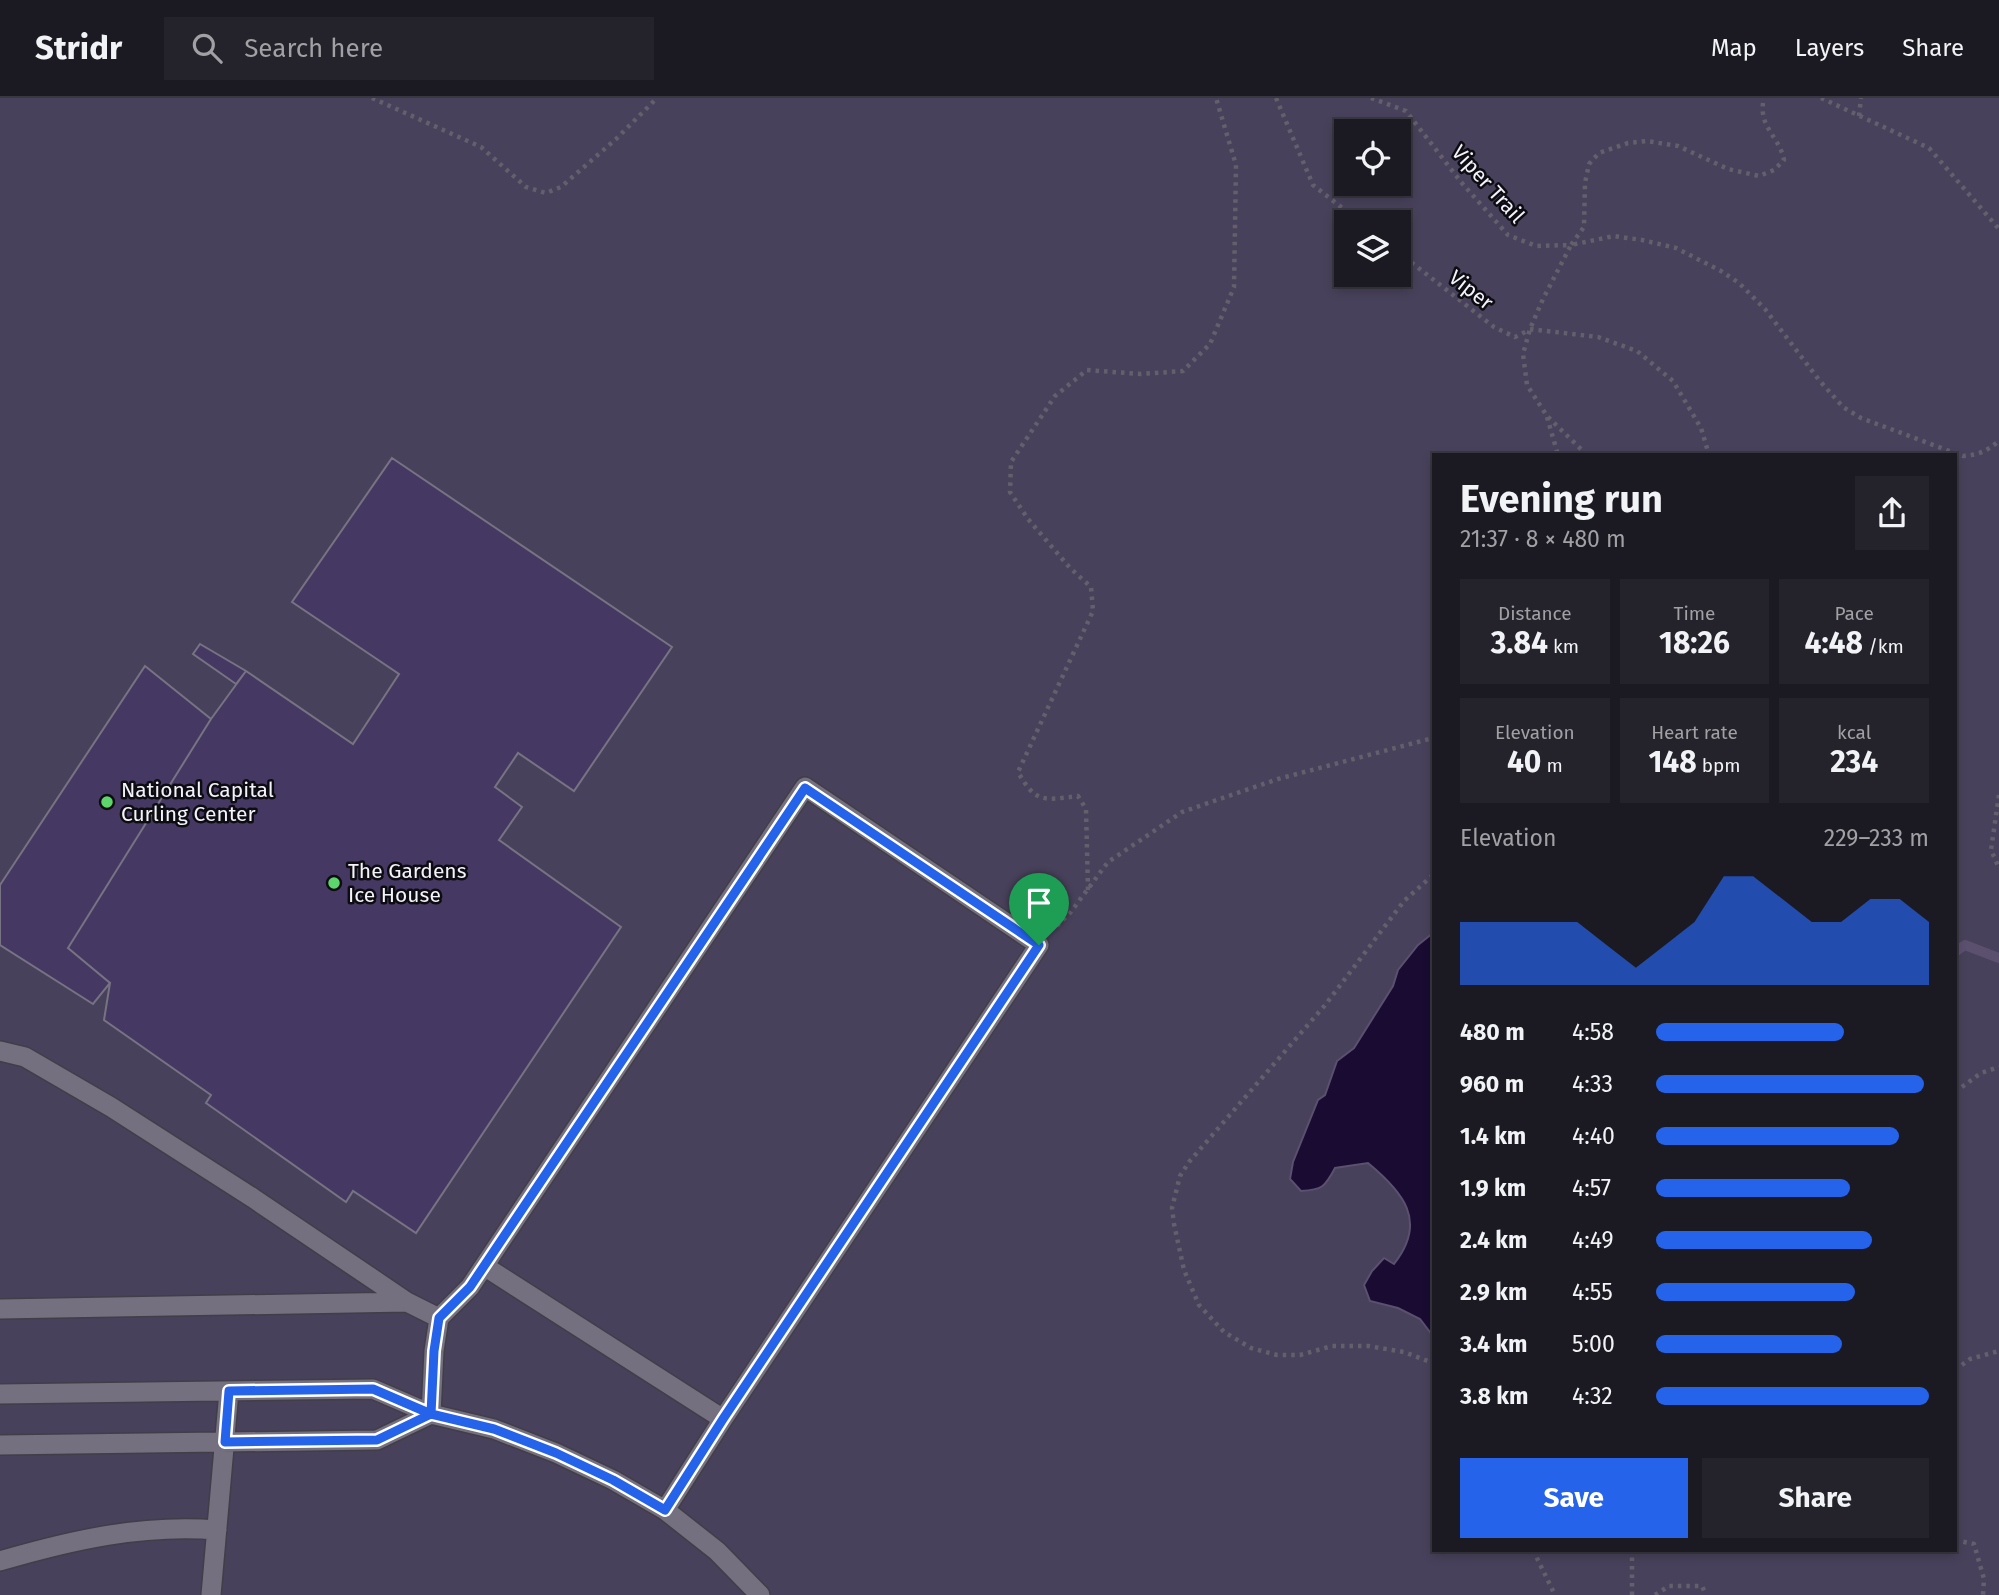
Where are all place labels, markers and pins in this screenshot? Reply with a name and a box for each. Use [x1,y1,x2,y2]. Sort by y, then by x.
place label: National Capital Curling Center [121,777,274,827]
marker: National Capital Curling Center [99,794,115,810]
place label: The Gardens Ice House [348,858,467,908]
pin [1009,873,1069,945]
marker: The Gardens Ice House [326,875,342,891]

